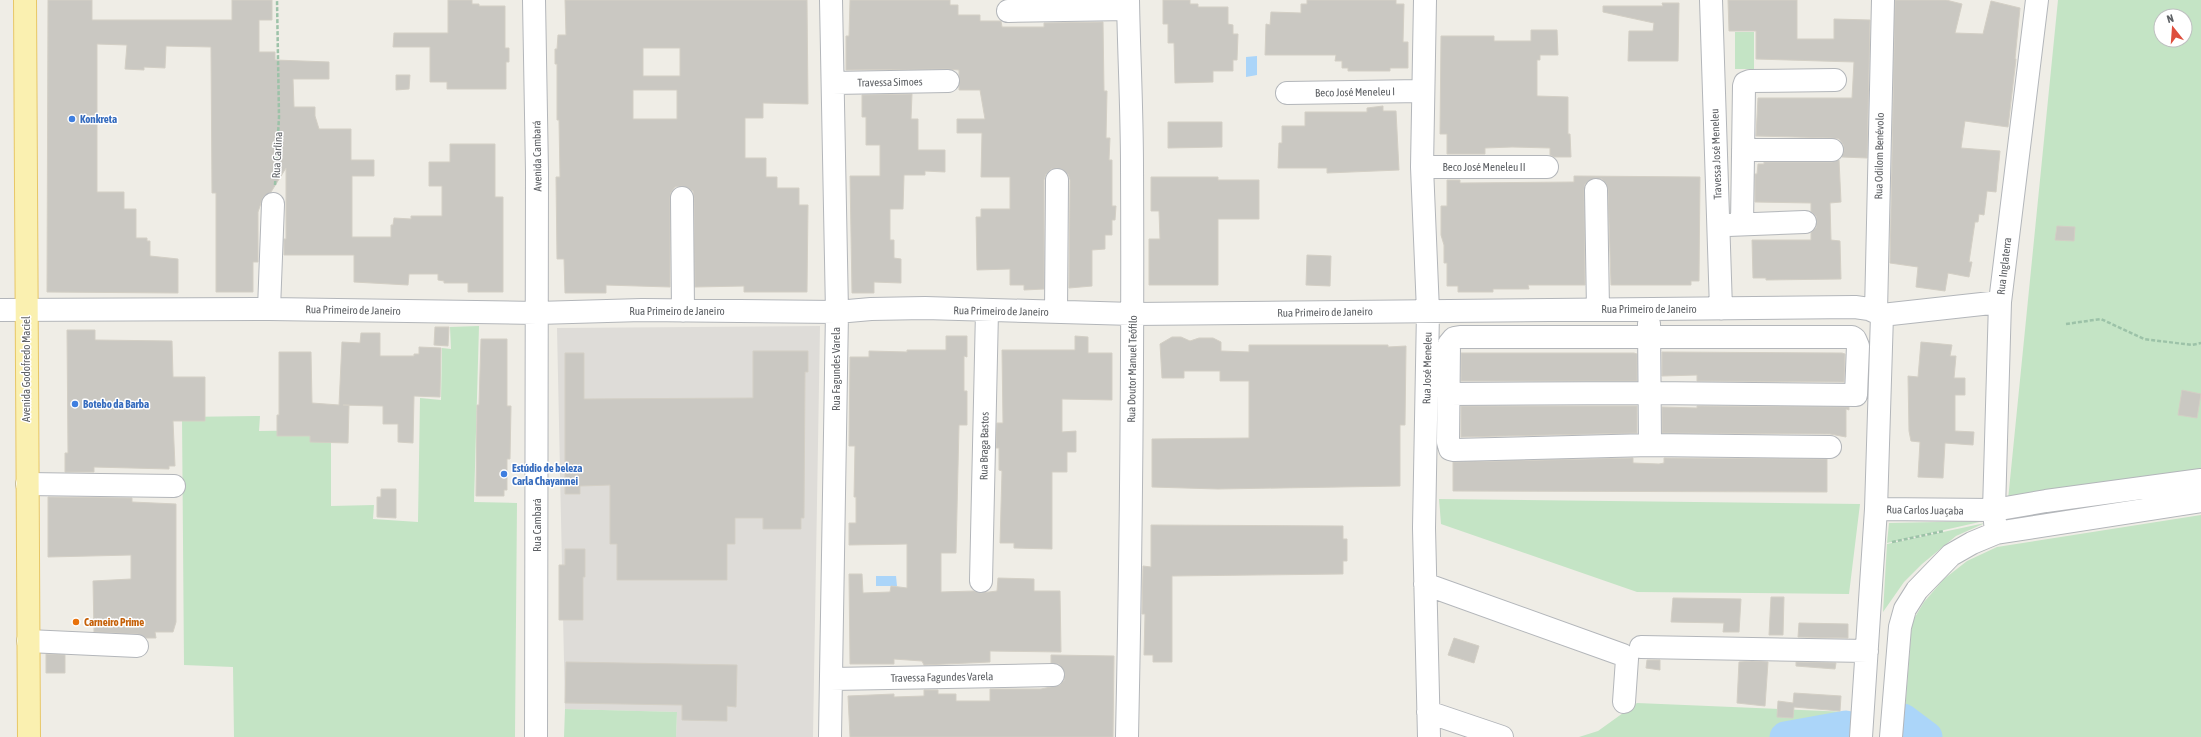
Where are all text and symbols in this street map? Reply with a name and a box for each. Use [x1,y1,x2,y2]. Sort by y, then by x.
north arrow [2153,8,2193,48]
text: N [2165,12,2175,25]
street label: Travessa Simoes [857,75,923,89]
street label: Beco José Meneleu I [1315,85,1395,99]
street label: Travessa José Meneleu [1708,108,1724,200]
street label: Rua Odilom Benévolo [1872,112,1886,200]
place label: Konkreta [80,113,117,125]
marker: Konkreta [67,114,77,124]
street label: Avenida Cambará [530,120,544,192]
street label: Rua Carlina [270,131,284,179]
street label: Beco José Meneleu II [1443,161,1525,173]
street label: Rua Inglaterra [1995,237,2013,295]
street label: Rua Primeiro de Janeiro [305,303,401,317]
street label: Rua Primeiro de Janeiro [1601,303,1697,315]
street label: Rua Primeiro de Janeiro [953,304,1049,318]
street label: Rua Primeiro de Janeiro [629,305,725,317]
street label: Rua Primeiro de Janeiro [1277,305,1373,319]
street label: Rua Doutor Manuel Teófilo [1125,315,1139,423]
street label: Avenida Godofredo Maciel [20,316,32,422]
street label: Rua Fagundes Varela [830,327,842,411]
street label: Rua José Meneleu [1420,332,1434,404]
place label: Botebo da Barba [83,398,149,410]
marker: Botebo da Barba [70,399,80,409]
street label: Rua Braga Bastos [977,412,991,480]
place label: Estúdio de beleza Carla Chayannei [512,462,582,487]
marker: Estúdio de beleza Carla Chayannei [499,469,509,479]
street label: Rua Cambará [531,498,543,552]
street label: Rua Carlos Juaçaba [1886,503,1964,517]
place label: Carneiro Prime [84,616,144,628]
marker: Carneiro Prime [71,617,81,627]
street label: Travessa Fagundes Varela [890,670,994,684]

